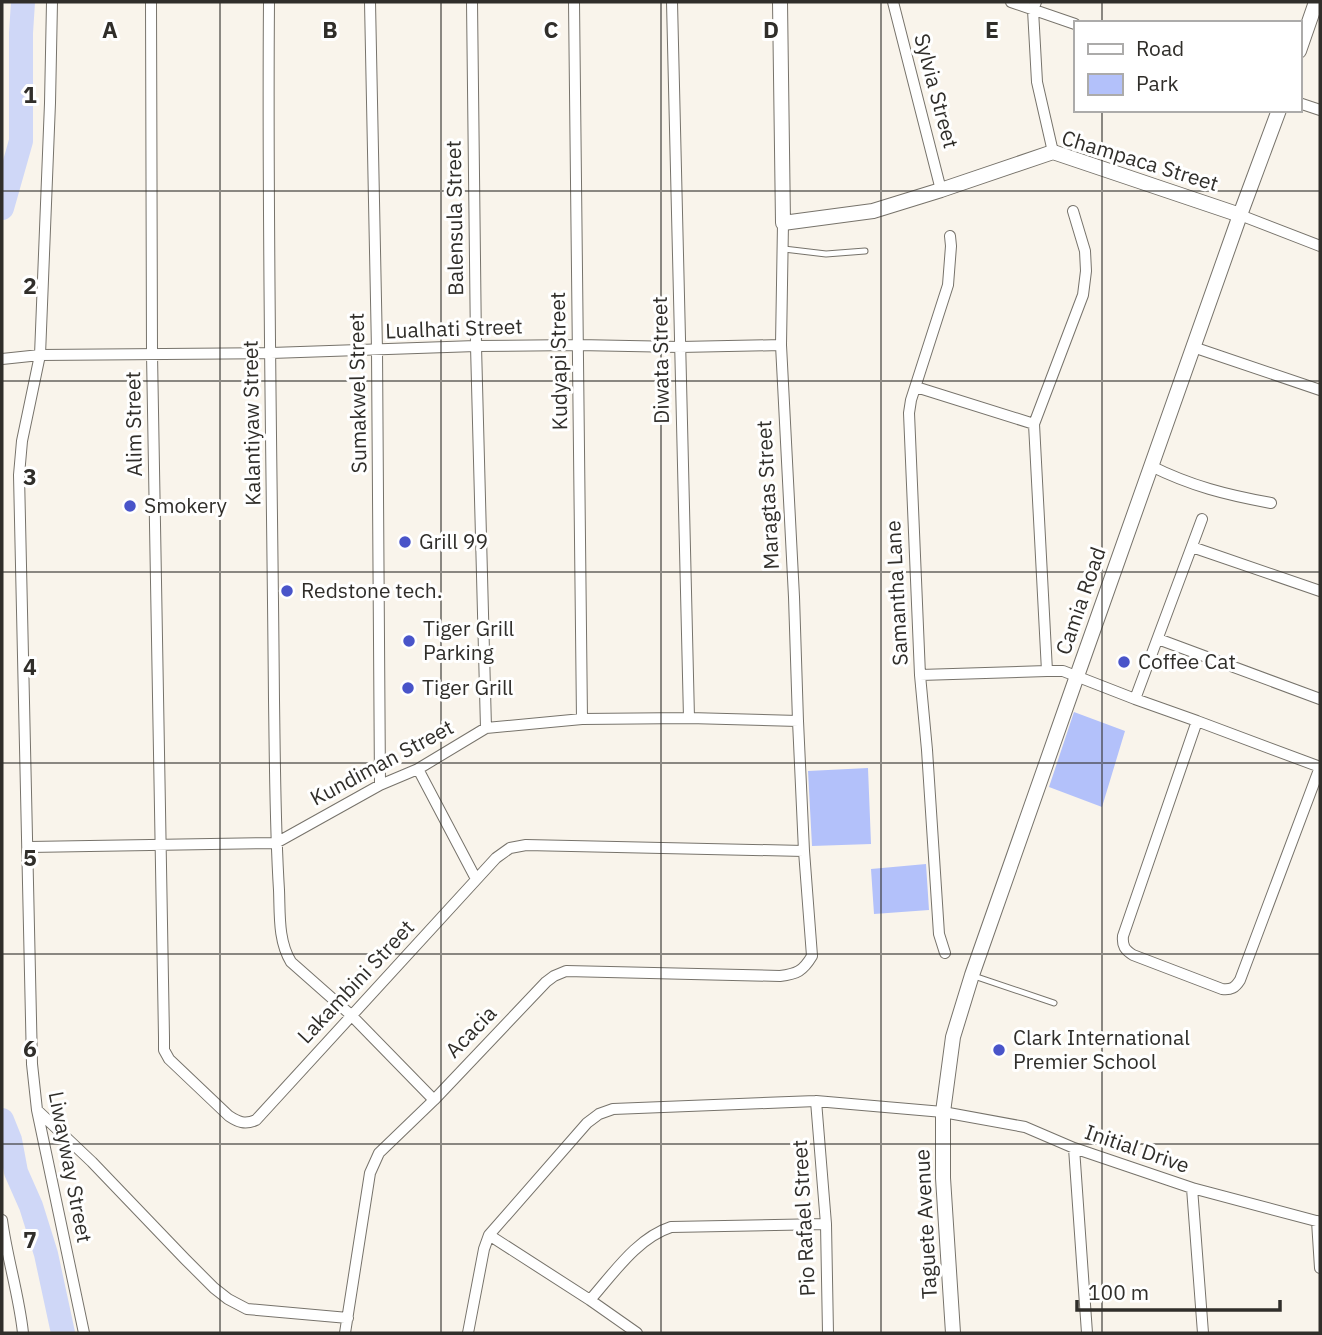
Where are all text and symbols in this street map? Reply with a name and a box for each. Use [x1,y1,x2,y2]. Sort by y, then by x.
text: A [102,14,118,44]
text: B [322,14,338,44]
text: C [544,14,559,44]
text: D [763,14,779,44]
text: E [985,14,999,44]
legend [1074,21,1301,112]
street label: Sylvia Street [908,30,966,151]
text: Road [1136,34,1184,62]
text: Park [1136,69,1179,97]
text: 1 [23,79,37,109]
street label: Champaca Street [1059,123,1222,197]
street label: Balensula Street [439,140,469,296]
text: 2 [23,270,37,300]
street label: Kudyapi Street [543,291,573,431]
street label: Diwata Street [645,296,675,424]
street label: Sumakwel Street [342,312,372,474]
street label: Lualhati Street [385,312,523,344]
street label: Kalantiyaw Street [236,340,266,506]
street label: Alim Street [118,371,148,477]
street label: Maragtas Street [749,420,785,570]
text: 3 [23,461,37,491]
place label: Smokery [144,491,227,519]
marker: Smokery [122,498,138,514]
street label: Samantha Lane [878,520,914,666]
place label: Grill 99 [419,527,488,555]
marker: Grill 99 [397,534,413,550]
street label: Camia Road [1049,543,1112,658]
place label: Redstone tech. [301,576,442,604]
marker: Redstone tech. [279,583,295,599]
place label: Tiger Grill Parking [423,614,515,666]
marker: Tiger Grill Parking [401,633,417,649]
place label: Coffee Cat [1138,647,1236,675]
text: 4 [23,651,37,681]
marker: Coffee Cat [1116,654,1132,670]
place label: Tiger Grill [422,673,514,701]
marker: Tiger Grill [400,680,416,696]
street label: Kundiman Street [305,713,458,812]
text: 5 [23,842,37,872]
street label: Lakambini Street [291,913,420,1049]
street label: Acacia [439,999,502,1063]
place label: Clark International Premier School [1013,1023,1190,1075]
text: 6 [23,1033,37,1063]
marker: Clark International Premier School [991,1042,1007,1058]
street label: Liwayway Street [43,1089,99,1245]
street label: Initial Drive [1081,1117,1193,1179]
street label: Pio Rafael Street [785,1139,821,1297]
street label: Taguete Avenue [907,1148,943,1300]
text: 7 [23,1224,37,1254]
scale bar [1077,1268,1280,1312]
text: 100 m [1088,1278,1149,1306]

